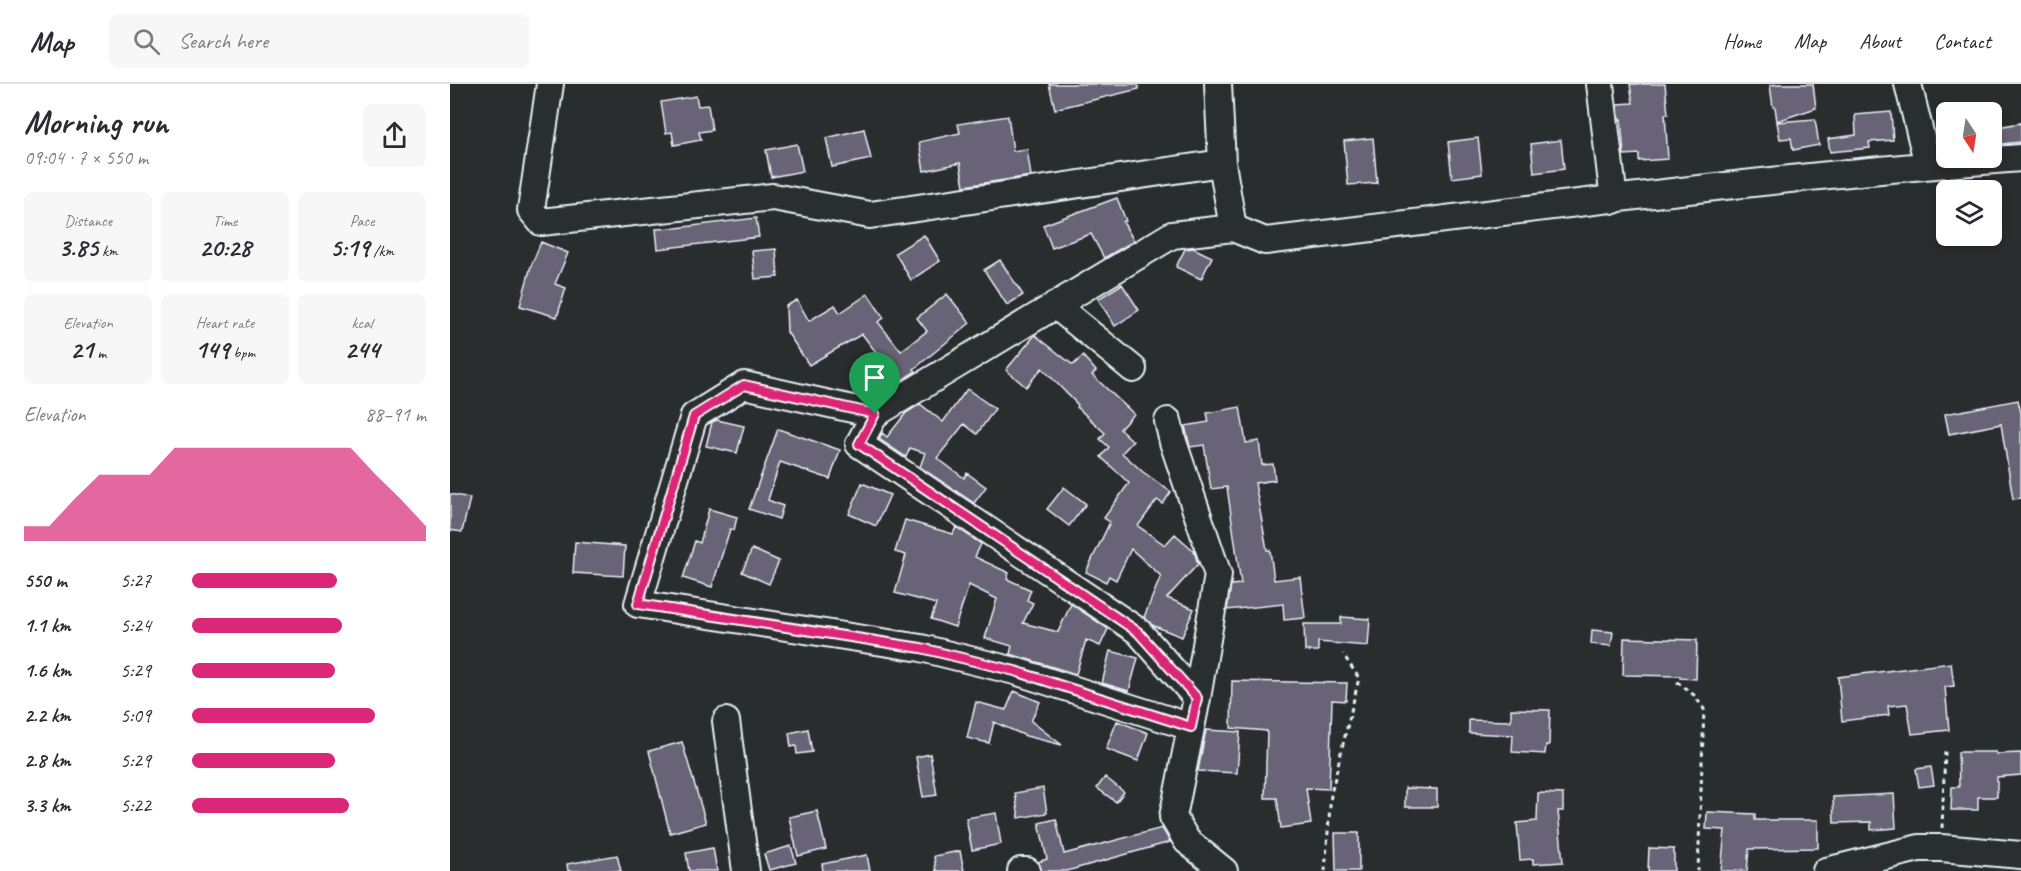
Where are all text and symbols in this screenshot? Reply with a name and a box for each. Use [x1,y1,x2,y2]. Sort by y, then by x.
search box [109,14,529,68]
text: Map [30,24,73,59]
icon: search [130,25,163,58]
text: Search here [178,27,268,55]
text: Home [1723,28,1761,54]
text: Map [1794,28,1826,54]
text: About [1859,28,1901,54]
text: Contact [1934,28,1991,54]
text: Morning run [24,101,168,143]
north arrow [1936,102,2002,168]
map controls [1936,102,2002,246]
button: share [363,104,426,167]
text: 09:04 · 7 × 550 m [24,145,148,170]
button: layers [1936,180,2002,246]
text: Distance [64,211,112,231]
text: Time [213,211,237,231]
text: Pace [350,211,374,231]
text: 3.85 [58,231,98,264]
text: 20:28 [199,231,251,264]
text: 5:19 [330,231,369,264]
text: km [98,241,118,261]
text: /km [369,241,394,261]
text: Elevation [63,313,113,333]
text: Heart rate [196,313,254,333]
text: kcal [351,313,373,333]
text: 21 [70,333,93,366]
text: 149 [195,333,229,366]
text: 244 [344,333,380,366]
text: m [93,343,106,363]
text: bpm [229,343,255,363]
pin [849,352,900,414]
icon: arrive [858,361,891,394]
text: Elevation [24,402,86,427]
text: 88–91 m [365,402,426,427]
text: 550 m [24,568,67,593]
text: 5:27 [120,568,151,593]
text: 1.1 km [24,613,71,638]
text: 5:24 [120,613,151,638]
text: 1.6 km [24,658,71,683]
text: 5:29 [120,658,151,683]
text: 2.2 km [24,703,71,728]
text: 5:09 [120,703,151,728]
text: 2.8 km [24,748,71,773]
text: 5:29 [120,748,151,773]
text: 3.3 km [24,793,71,818]
text: 5:22 [120,793,151,818]

